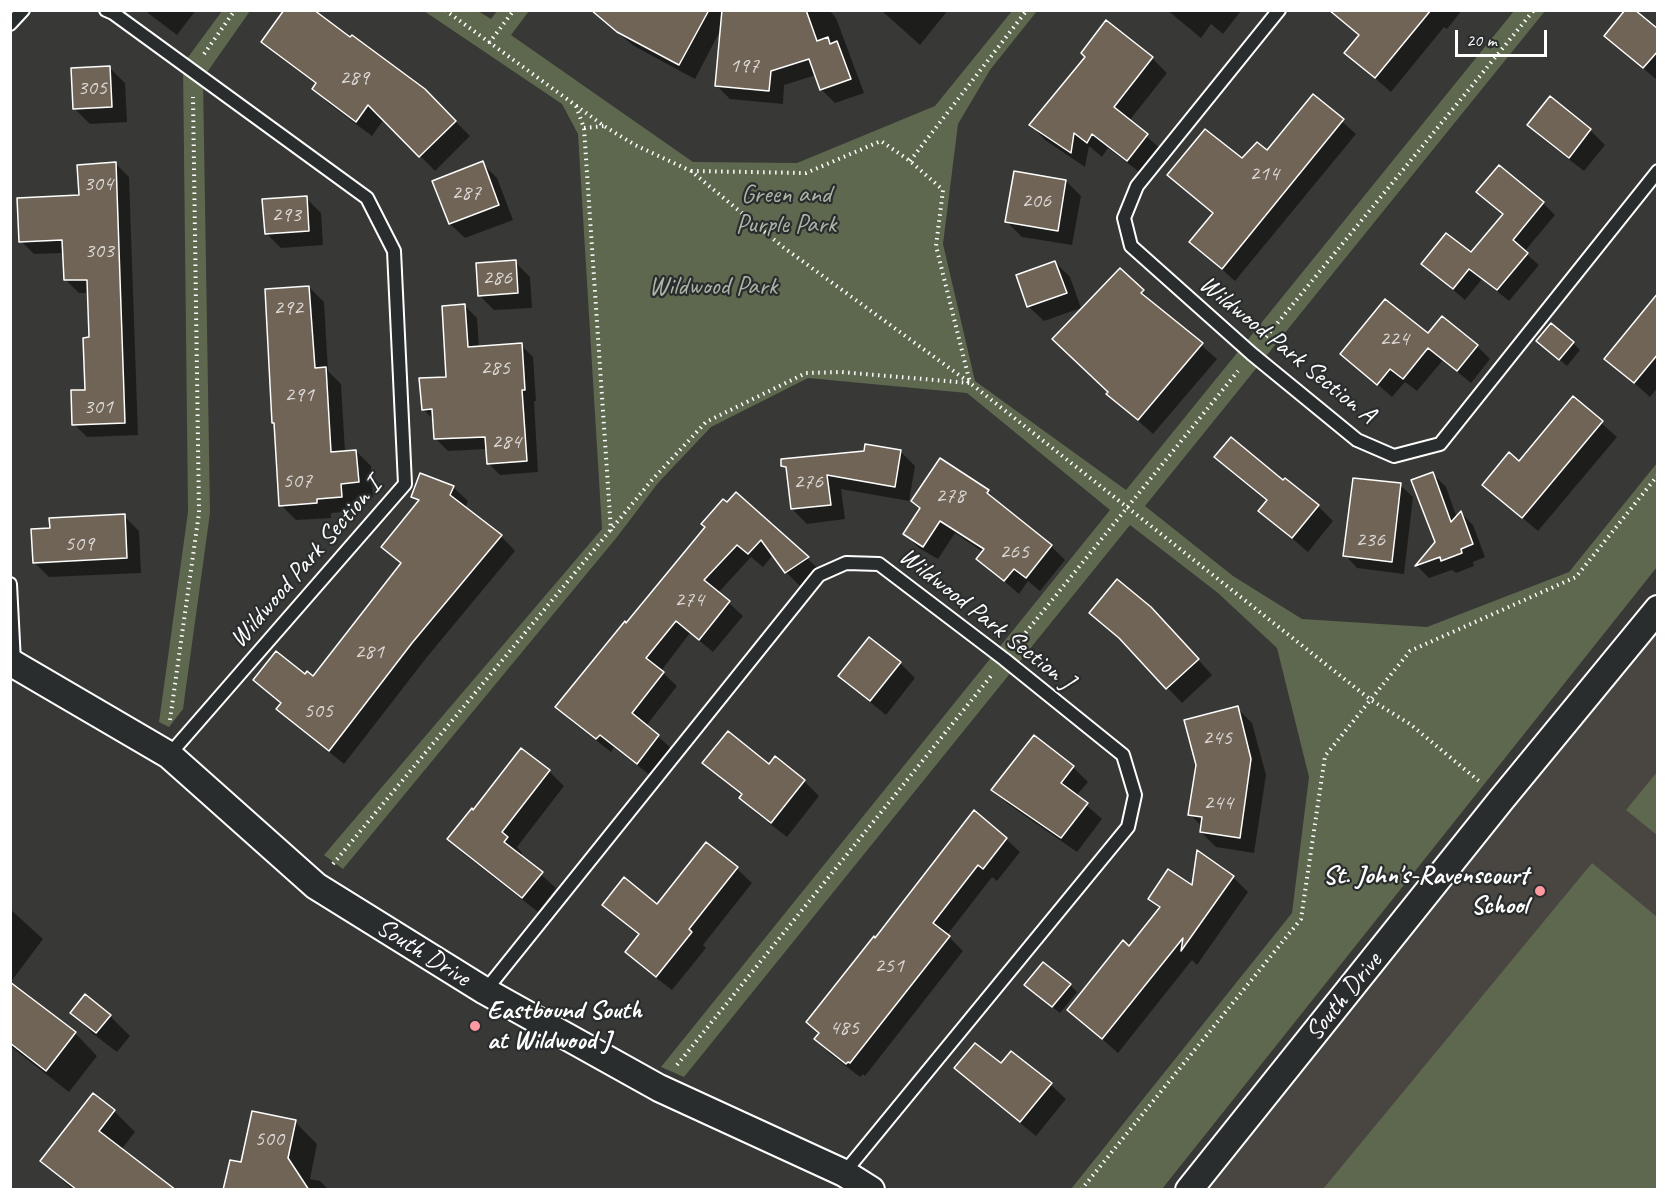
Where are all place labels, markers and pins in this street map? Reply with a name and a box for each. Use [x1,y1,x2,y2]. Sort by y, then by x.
place label: St. John's-Ravenscourt School [1323,860,1528,922]
marker: St. John's-Ravenscourt School [1533,884,1547,898]
place label: Eastbound South at Wildwood J [487,995,642,1056]
marker: Eastbound South at Wildwood J [468,1019,482,1033]

